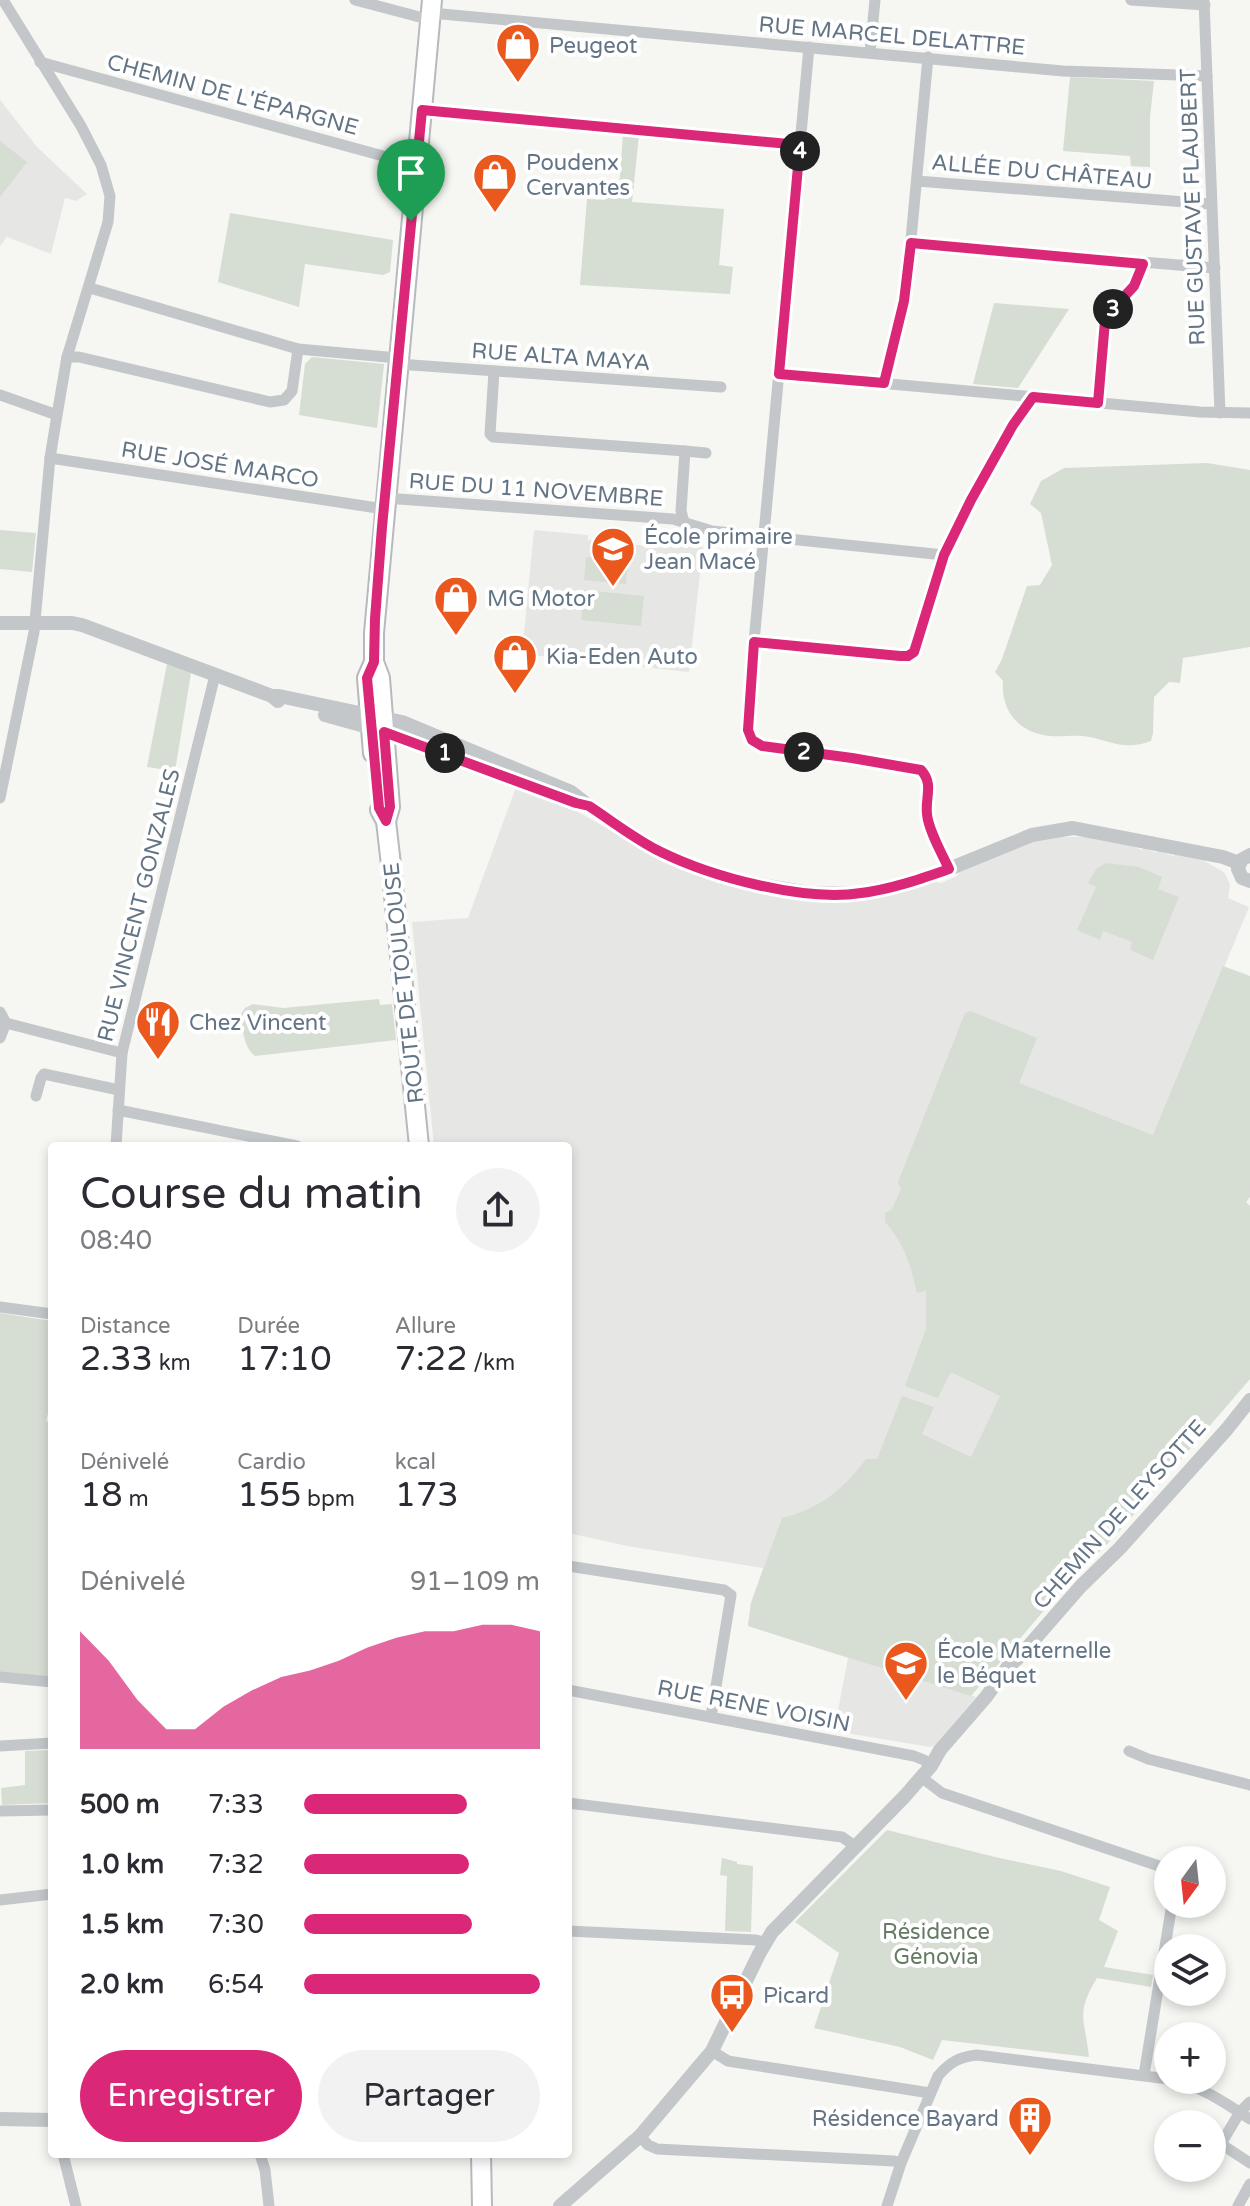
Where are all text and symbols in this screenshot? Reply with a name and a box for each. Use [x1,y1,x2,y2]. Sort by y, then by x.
street label: RUE MARCEL DELATTRE [758,11,1026,61]
shop icon: Peugeot [494,21,542,84]
place label: Peugeot [549,33,637,59]
street label: CHEMIN DE L'ÉPARGNE [104,48,361,141]
street label: RUE GUSTAVE FLAUBERT [1175,67,1211,346]
pin: 4 [780,131,820,171]
text: 4 [793,138,807,164]
pin [377,139,445,221]
street label: ALLÉE DU CHÂTEAU [930,148,1153,195]
place label: Poudenx Cervantes [526,150,630,201]
icon: arrive [389,151,433,195]
shop icon: Poudenx Cervantes [471,151,519,214]
pin: 3 [1093,289,1133,329]
text: 3 [1106,296,1120,322]
street label: RUE ALTA MAYA [471,338,651,376]
street label: RUE JOSÉ MARCO [119,436,321,493]
street label: RUE DU 11 NOVEMBRE [408,468,664,512]
place label: École primaire Jean Macé [644,523,793,575]
school or university icon: École primaire Jean Macé [589,525,637,588]
shop icon: MG Motor [432,574,480,637]
place label: MG Motor [487,586,595,612]
shop icon: Kia-Eden Auto [491,632,539,695]
place label: Kia-Eden Auto [546,644,698,670]
pin: 2 [784,732,824,772]
pin: 1 [425,733,465,773]
text: 2 [797,739,811,765]
text: 1 [438,740,452,766]
street label: RUE VINCENT GONZALES [92,766,185,1044]
street label: ROUTE DE TOULOUSE [378,861,430,1105]
restaurant icon: Chez Vincent [134,998,182,1061]
place label: Chez Vincent [189,1010,326,1036]
text: Course du matin [80,1168,423,1221]
button: share [456,1168,540,1252]
text: 08:40 [80,1225,152,1256]
text: Distance [80,1313,171,1339]
text: Durée [237,1313,300,1339]
text: Allure [395,1313,456,1339]
text: 2.33 [80,1339,153,1380]
text: 17:10 [237,1339,332,1380]
text: 7:22 [395,1339,468,1380]
text: km [153,1350,191,1376]
text: /km [468,1350,515,1376]
street label: CHEMIN DE LEYSOTTE [1028,1415,1211,1615]
text: Dénivelé [80,1449,169,1475]
text: Cardio [237,1449,306,1475]
text: kcal [395,1449,436,1475]
text: 18 [80,1475,123,1516]
text: 155 [237,1475,301,1516]
text: 173 [395,1475,459,1516]
text: m [123,1486,149,1512]
text: bpm [301,1486,355,1512]
text: Dénivelé [80,1566,186,1597]
text: 91–109 m [410,1566,540,1597]
place label: École Maternelle le Béquet [937,1637,1111,1689]
school or university icon: École Maternelle le Béquet [882,1639,930,1702]
street label: RUE RENE VOISIN [655,1675,852,1737]
text: 500 m [80,1789,160,1820]
text: 7:33 [208,1789,264,1820]
north arrow [1154,1846,1226,1918]
map controls [1154,1846,1226,2182]
text: 1.0 km [80,1849,164,1880]
text: 7:32 [208,1849,264,1880]
text: 1.5 km [80,1909,164,1940]
text: 7:30 [208,1909,264,1940]
park label: Résidence Génovia [882,1919,990,1970]
button: layers [1154,1934,1226,2006]
text: 2.0 km [80,1969,164,2000]
text: 6:54 [208,1969,264,2000]
bus stop icon: Picard [708,1971,756,2034]
place label: Picard [763,1983,829,2009]
button: + [1154,2022,1226,2094]
button: Enregistrer [80,2050,302,2142]
button: Partager [318,2050,540,2142]
building icon: Résidence Bayard [1006,2094,1054,2157]
place label: Résidence Bayard [812,2106,999,2132]
button: − [1154,2110,1226,2182]

